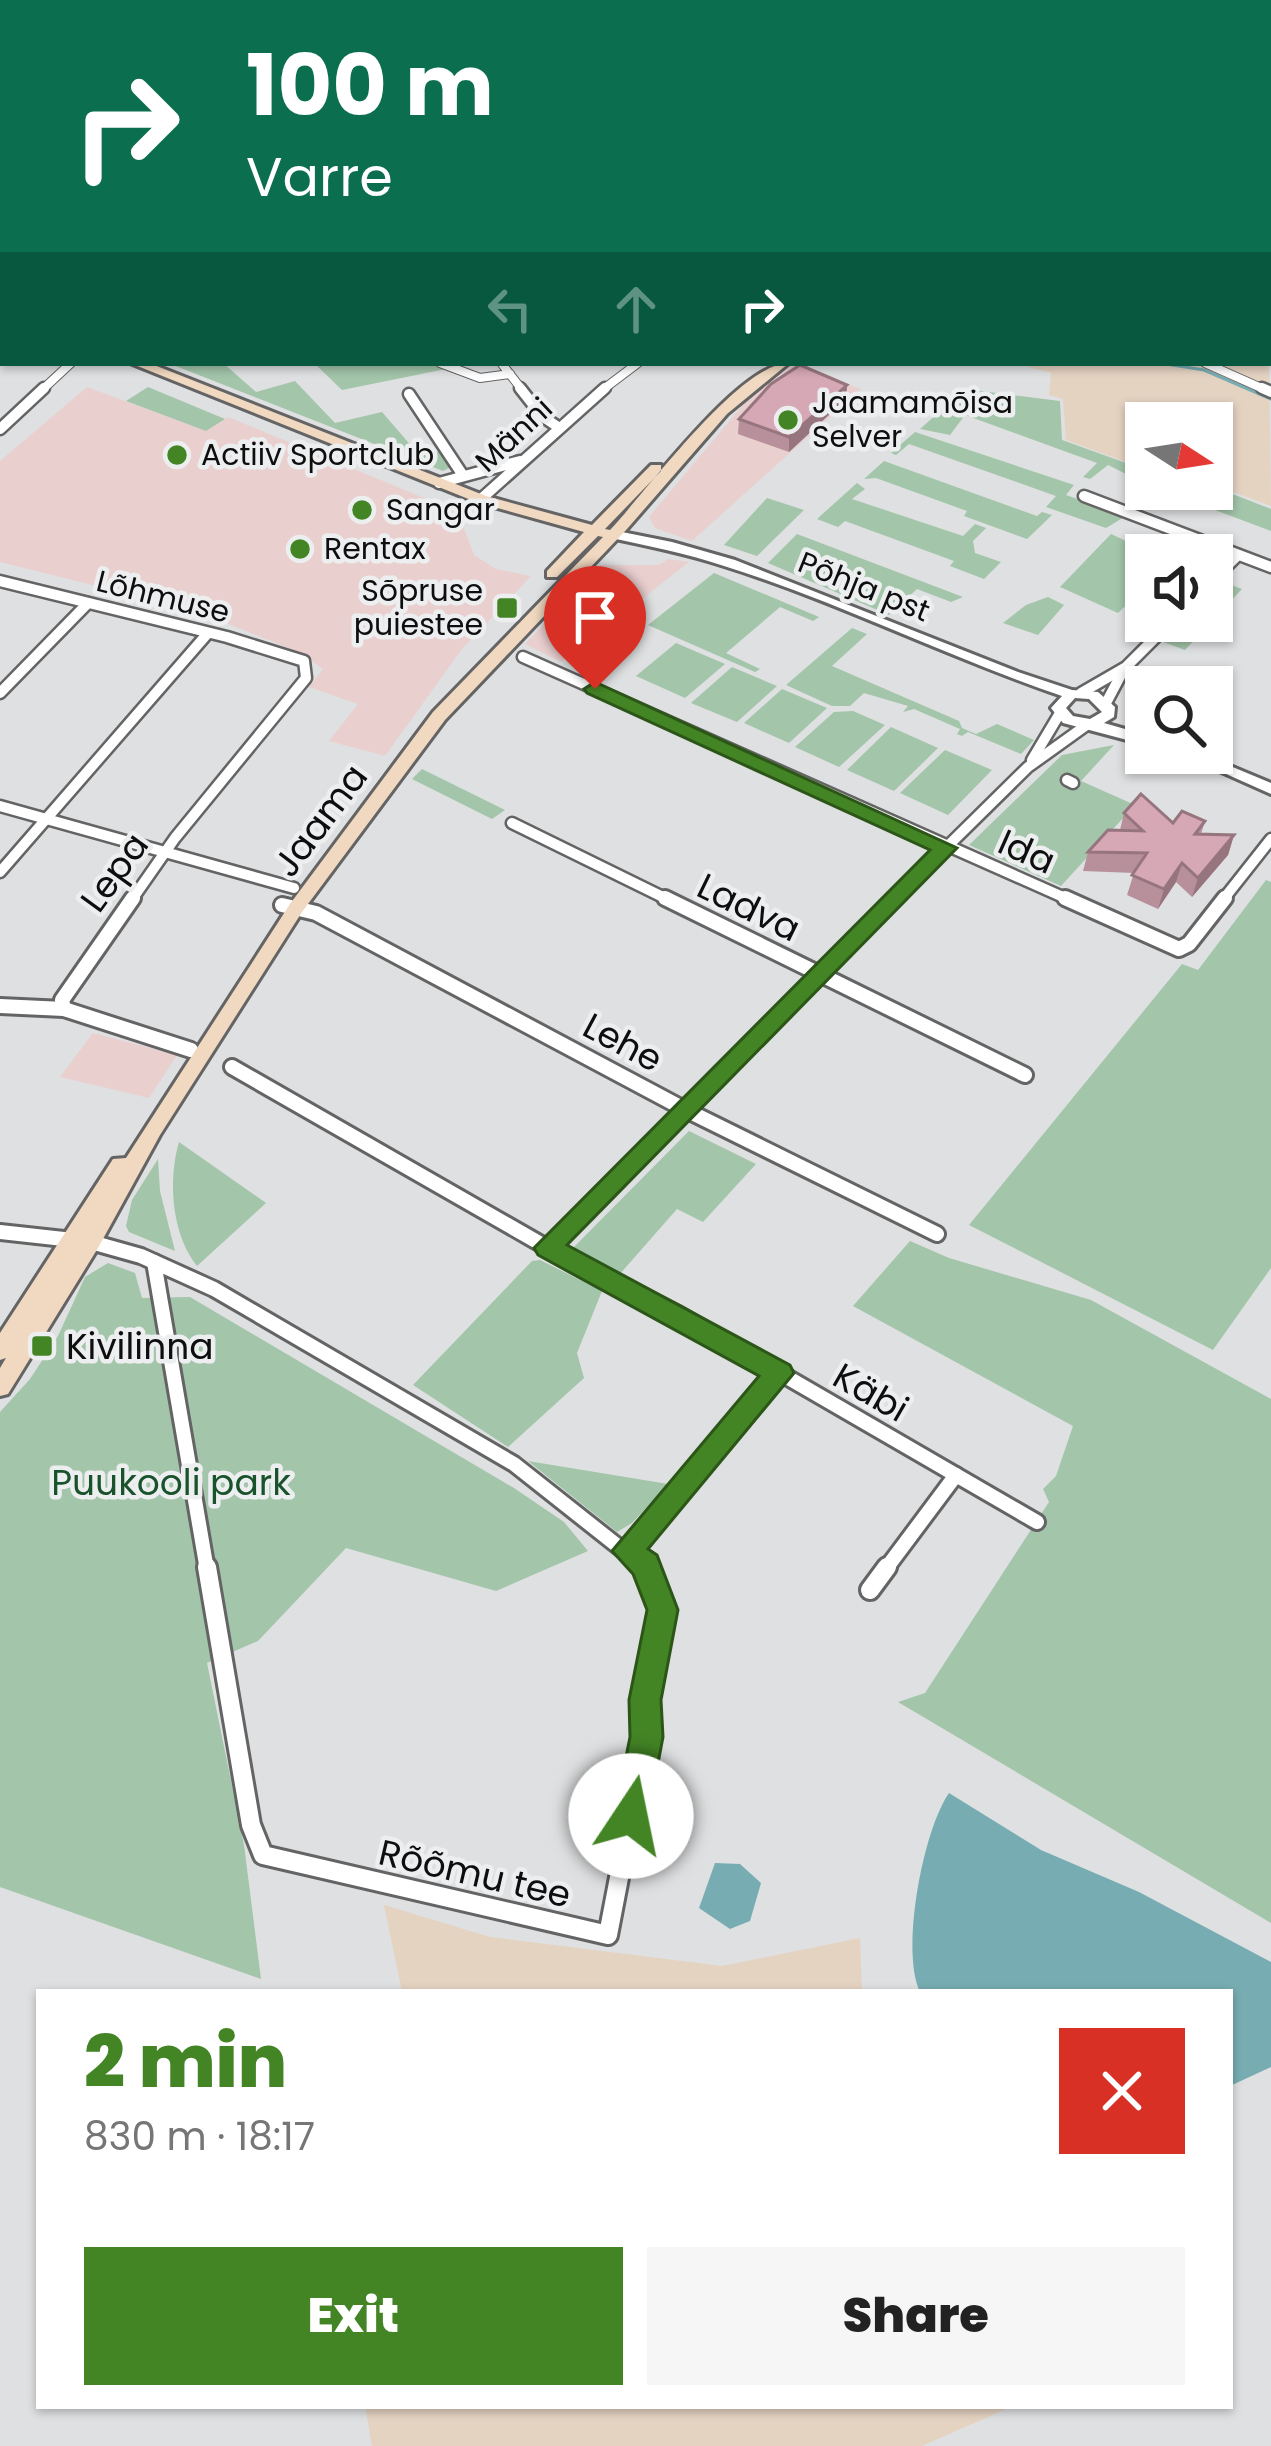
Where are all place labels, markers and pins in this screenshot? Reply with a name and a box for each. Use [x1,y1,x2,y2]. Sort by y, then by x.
place label: Jaamamõisa Selver [812,381,1013,458]
marker: Jaamamõisa Selver [775,407,801,433]
place label: Actiiv Sportclub [201,433,434,476]
marker: Actiiv Sportclub [164,442,190,468]
place label: Sangar [386,488,495,531]
marker: Sangar [349,497,375,523]
place label: Rentax [324,527,426,570]
marker: Rentax [287,536,313,562]
pin [544,566,646,689]
place label: Sõpruse puiestee [354,569,483,646]
marker: Sõpruse puiestee [494,595,520,621]
place label: Kivilinna [66,1321,214,1372]
marker: Kivilinna [29,1333,55,1359]

